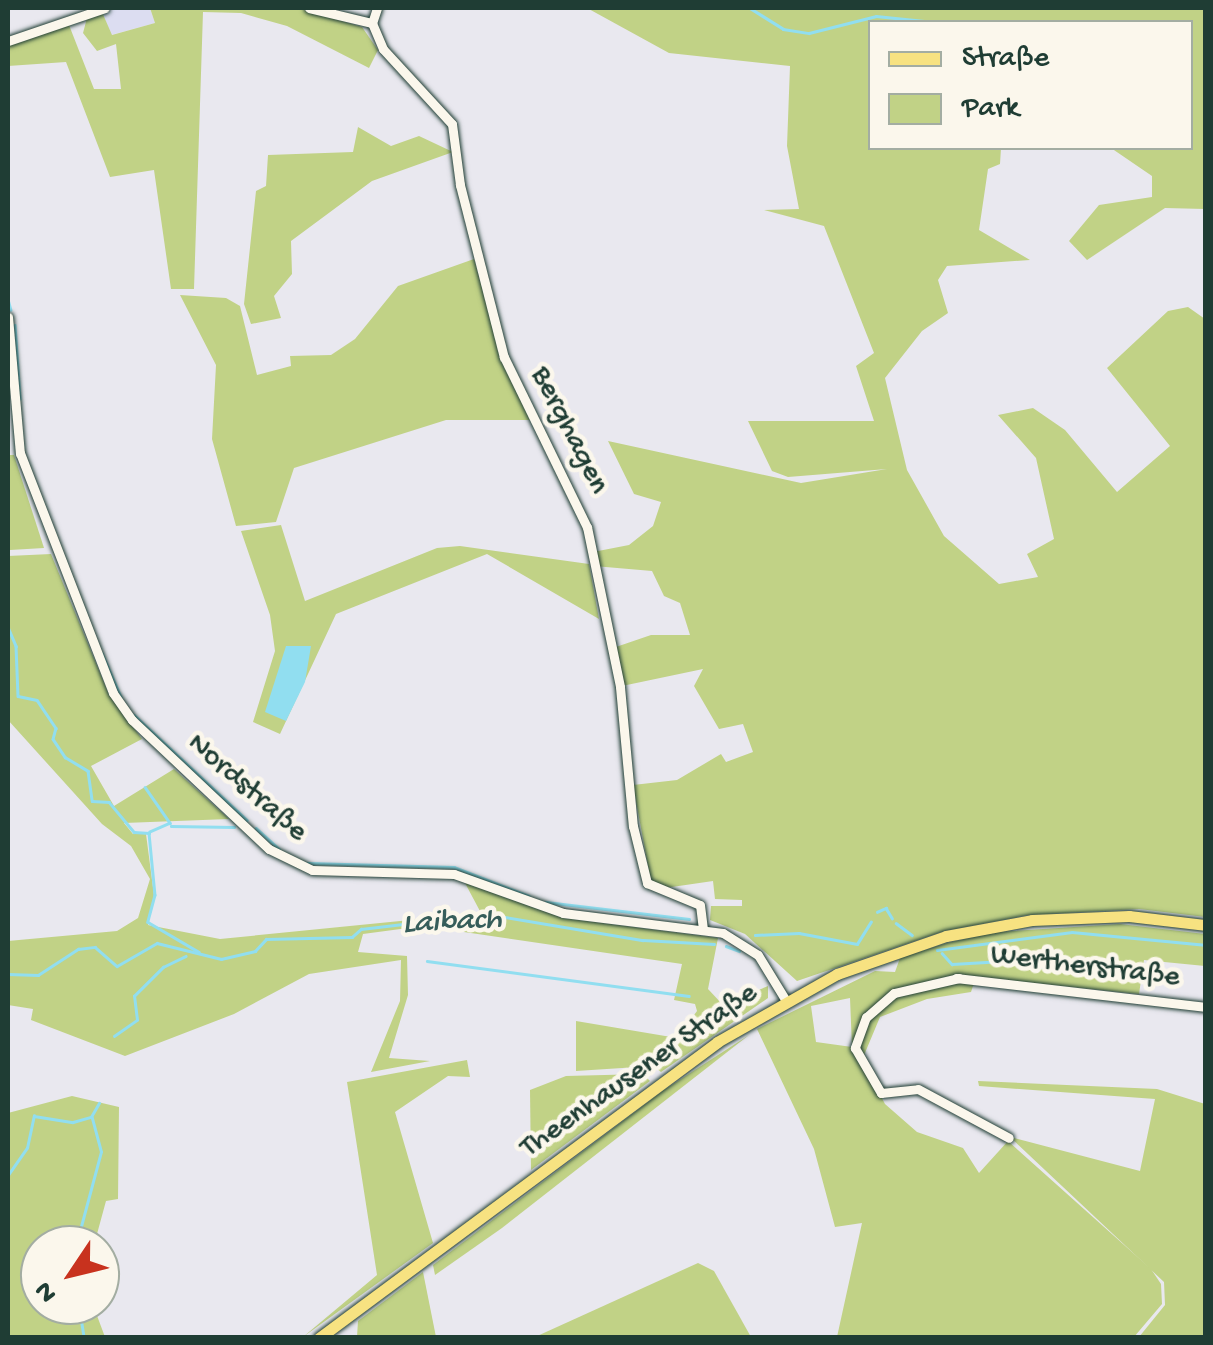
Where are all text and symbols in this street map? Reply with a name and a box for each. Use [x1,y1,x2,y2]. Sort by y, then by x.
legend [868,20,1193,150]
text: Straße [962,42,1049,77]
text: Park [962,92,1019,127]
street label: Berghagen [521,361,615,501]
street label: Nordstraße [178,727,314,851]
water label: Laibach [401,901,503,945]
street label: Wertherstraße [988,939,1182,997]
street label: Theenhausener Straße [515,977,765,1167]
north arrow [20,1225,120,1325]
text: N [28,1274,65,1308]

